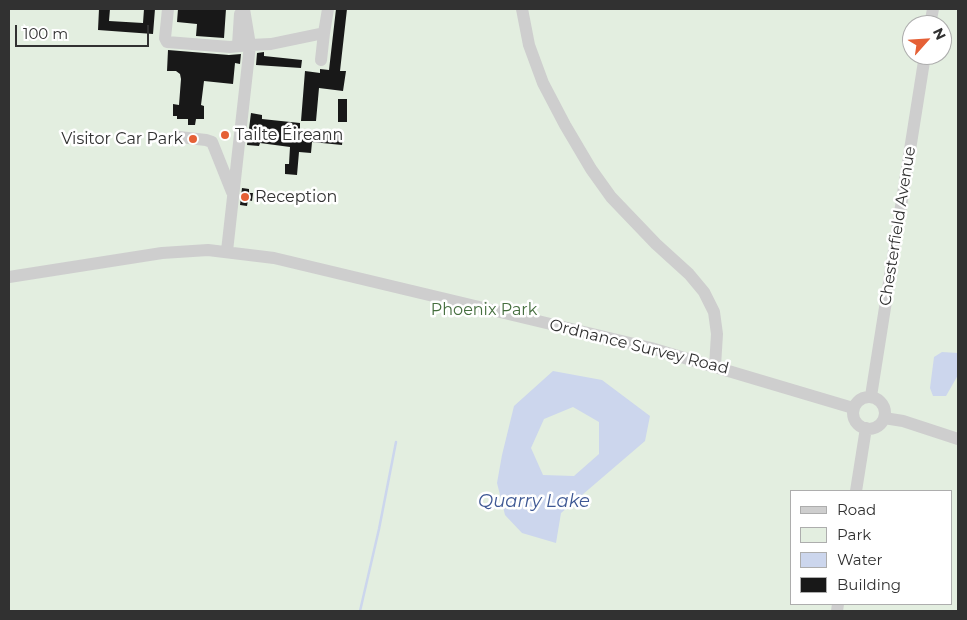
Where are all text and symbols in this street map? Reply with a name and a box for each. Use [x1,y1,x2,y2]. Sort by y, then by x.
scale bar [18,15,151,47]
north arrow [902,15,952,65]
text: 100 m [23,24,68,43]
text: N [929,25,950,43]
place label: Tailte Éireann [235,125,343,145]
place label: Visitor Car Park [61,129,183,149]
marker: Tailte Éireann [219,129,231,141]
marker: Visitor Car Park [187,133,199,145]
street label: Chesterfield Avenue [876,145,920,307]
place label: Reception [255,187,337,207]
marker: Reception [239,191,251,203]
park label: Phoenix Park [431,300,537,320]
street label: Ordnance Survey Road [547,315,731,379]
legend [790,490,952,605]
water label: Quarry Lake [478,491,590,513]
text: Road [837,500,876,519]
text: Park [837,525,871,544]
text: Water [837,550,883,569]
text: Building [837,575,901,594]

